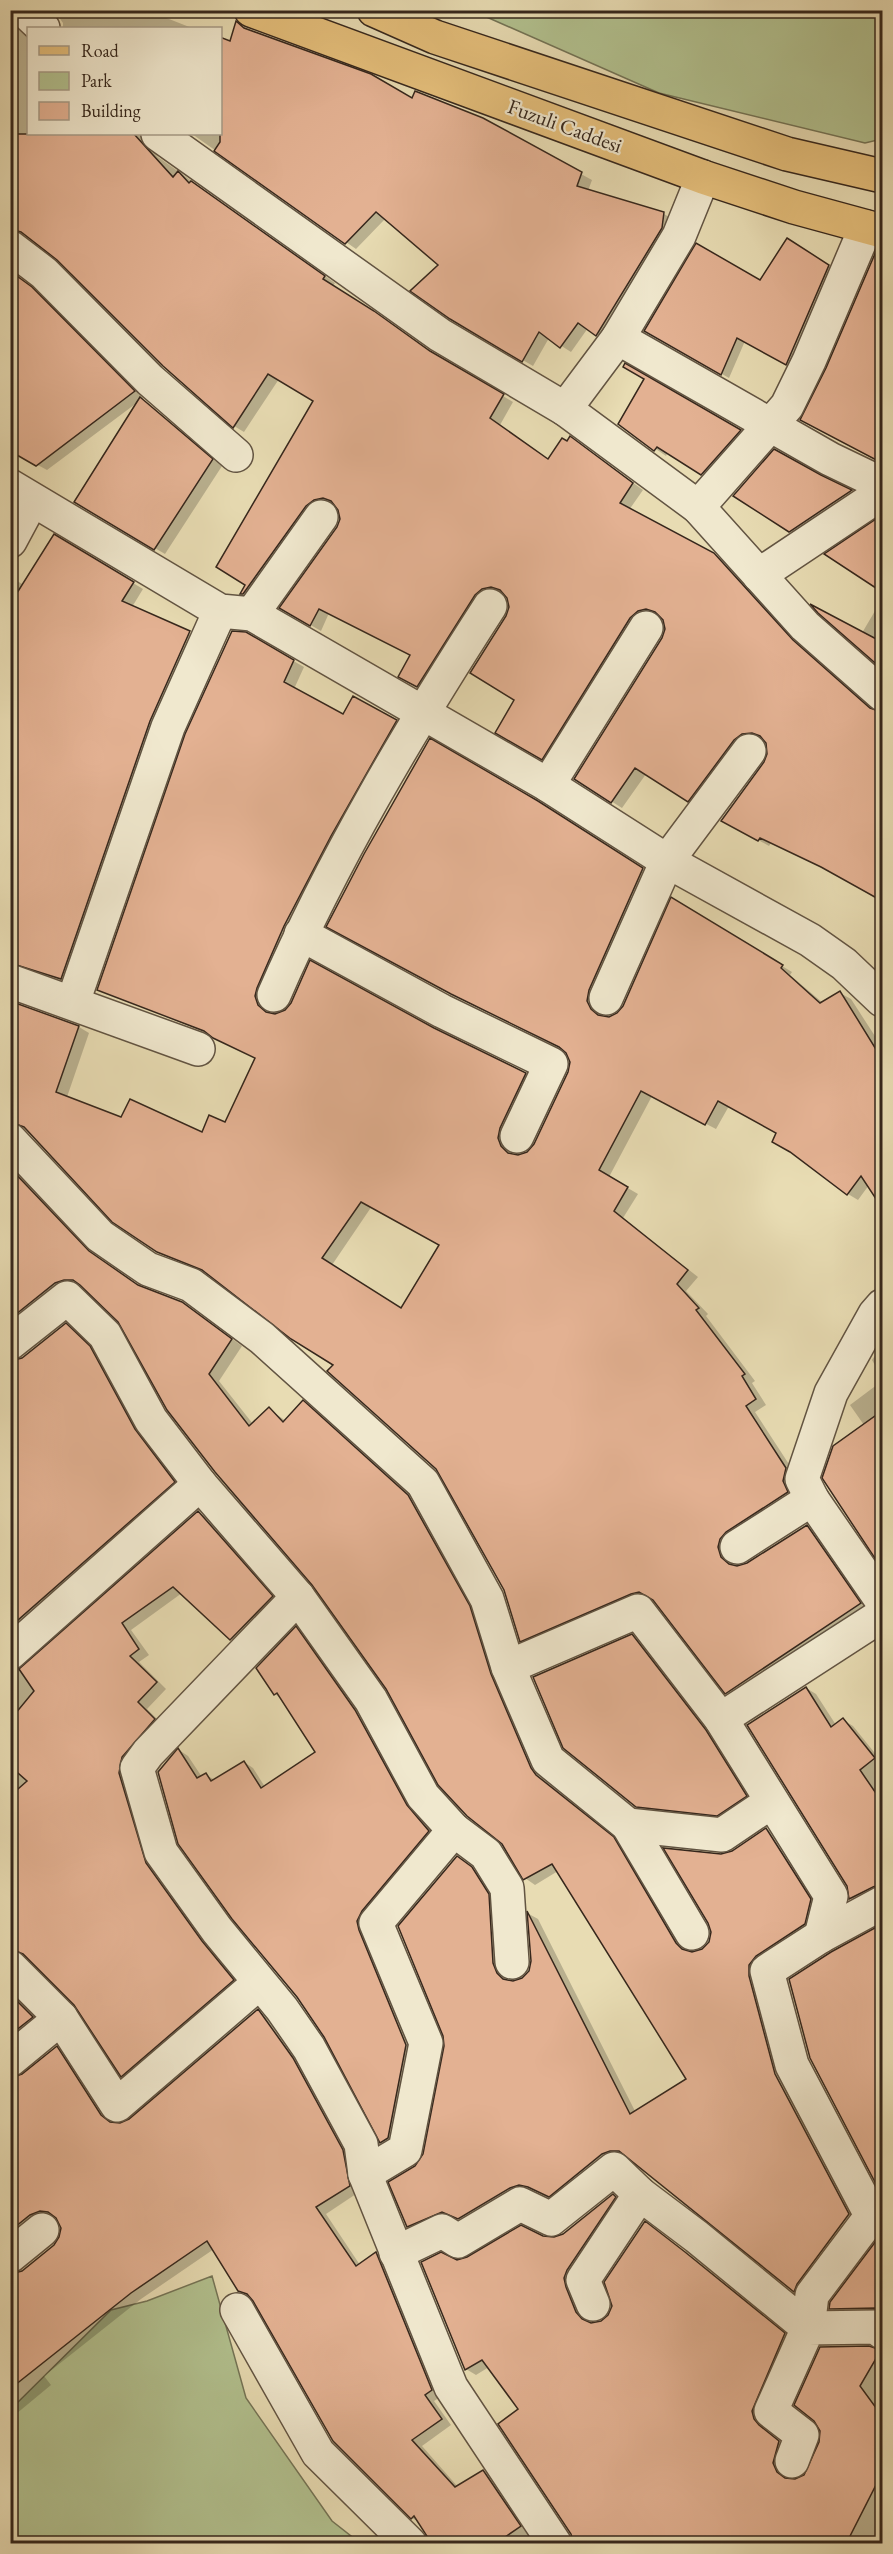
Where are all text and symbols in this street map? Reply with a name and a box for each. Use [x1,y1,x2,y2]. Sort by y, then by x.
legend [27,27,222,135]
text: Road [81,39,120,62]
text: Park [81,69,112,92]
street label: Fuzuli Caddesi [504,92,626,159]
text: Building [81,99,141,122]

